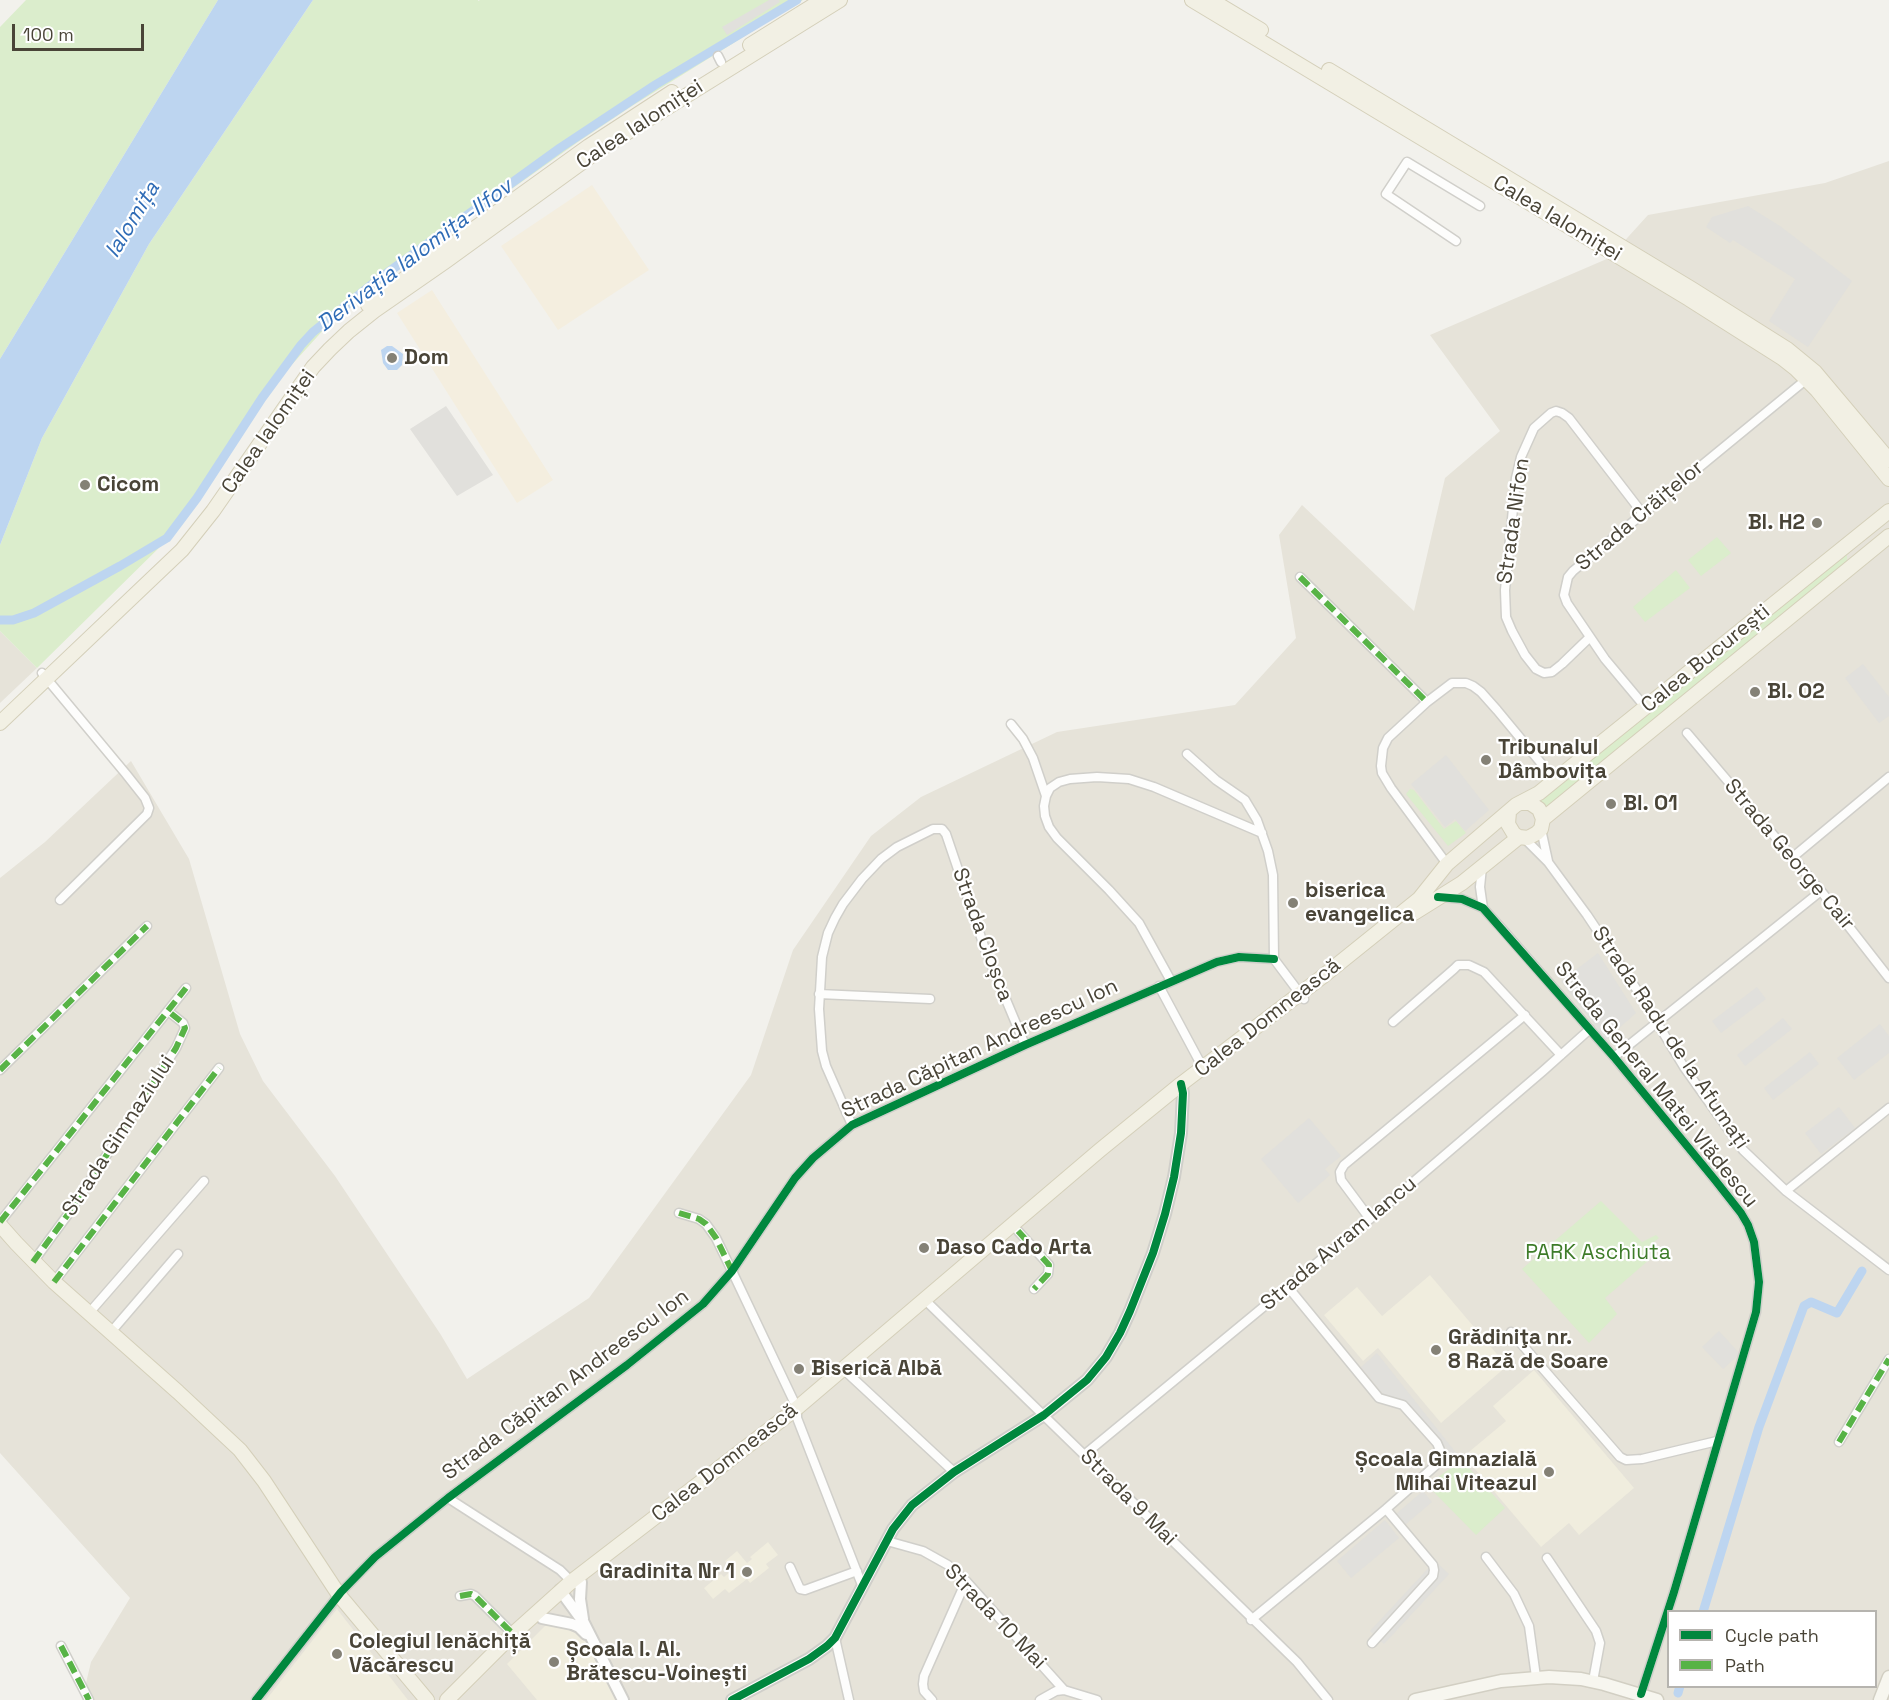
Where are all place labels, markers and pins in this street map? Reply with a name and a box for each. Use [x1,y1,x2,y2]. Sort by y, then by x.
place label: Dom [404,345,449,371]
marker: Dom [385,351,399,365]
place label: Cicom [97,472,159,498]
marker: Cicom [78,478,92,492]
place label: Bl. H2 [1748,510,1805,536]
marker: Bl. H2 [1810,516,1824,530]
place label: Bl. O2 [1767,679,1825,705]
marker: Bl. O2 [1748,685,1762,699]
place label: Tribunalul Dâmbovița [1498,735,1607,785]
marker: Tribunalul Dâmbovița [1479,753,1493,767]
place label: Bl. O1 [1623,791,1678,817]
marker: Bl. O1 [1604,797,1618,811]
place label: biserica evangelica [1305,878,1414,928]
marker: biserica evangelica [1286,896,1300,910]
place label: Daso Cado Arta [936,1235,1092,1261]
marker: Daso Cado Arta [917,1241,931,1255]
place label: Grădiniţa nr. 8 Rază de Soare [1448,1325,1608,1375]
marker: Grădiniţa nr. 8 Rază de Soare [1429,1343,1443,1357]
place label: Biserică Albă [811,1356,942,1382]
marker: Biserică Albă [792,1362,806,1376]
place label: Școala Gimnazială Mihai Viteazul [1355,1447,1537,1497]
marker: Școala Gimnazială Mihai Viteazul [1542,1465,1556,1479]
place label: Gradinita Nr 1 [599,1559,735,1585]
marker: Gradinita Nr 1 [740,1565,754,1579]
place label: Colegiul Ienăchiță Văcărescu [349,1629,531,1679]
place label: Școala I. Al. Brătescu-Voinești [566,1637,747,1687]
marker: Colegiul Ienăchiță Văcărescu [330,1647,344,1661]
marker: Școala I. Al. Brătescu-Voinești [547,1655,561,1669]

